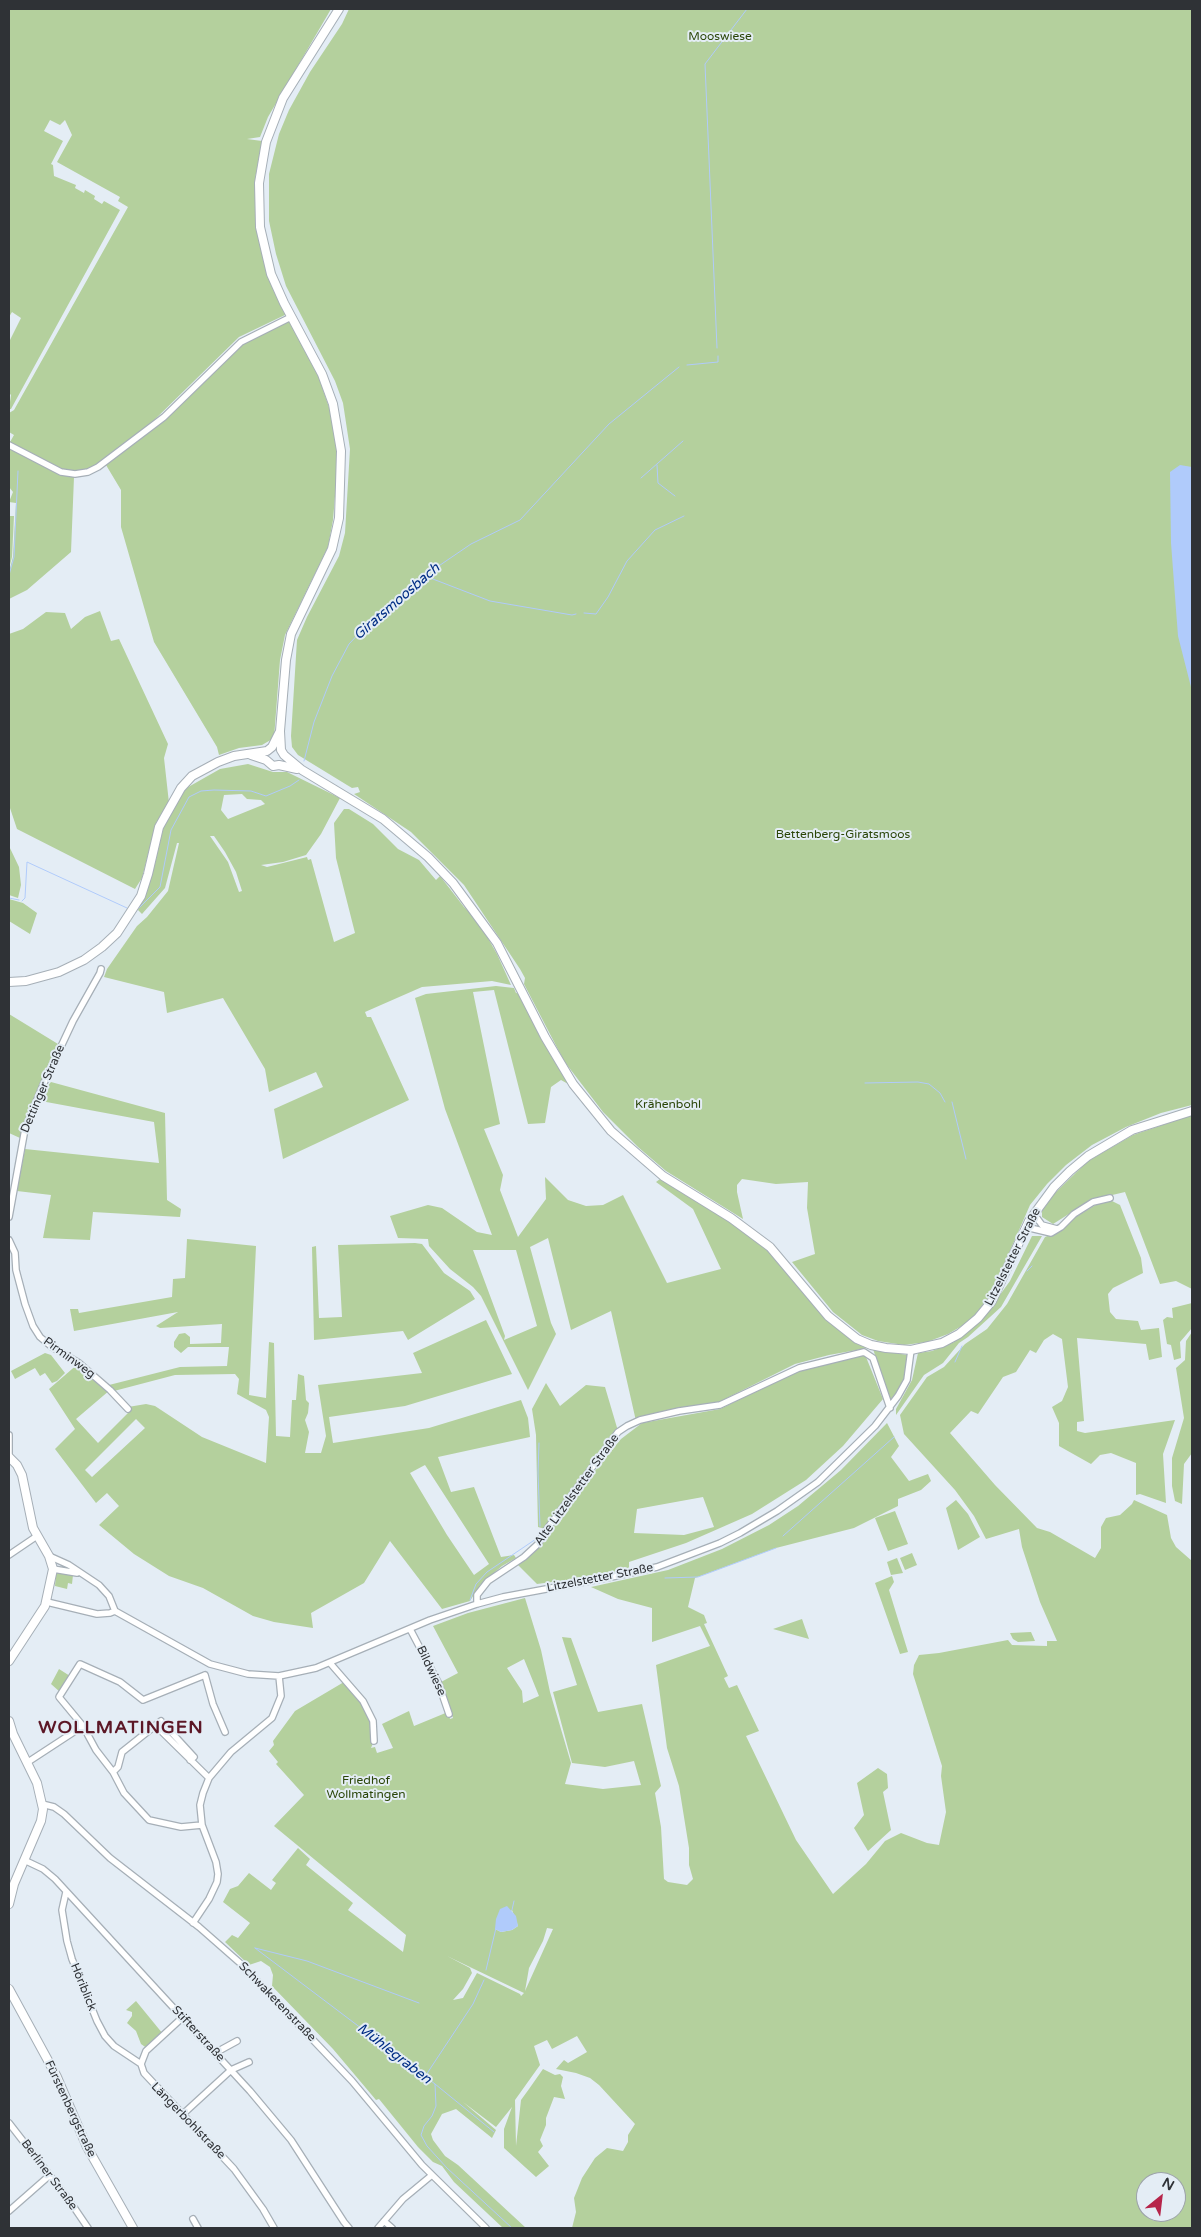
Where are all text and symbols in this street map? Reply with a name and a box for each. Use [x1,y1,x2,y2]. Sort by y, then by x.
park label: Mooswiese [688,30,752,44]
water label: Giratsmoosbach [351,560,443,644]
park label: Bettenberg-Giratsmoos [776,828,910,842]
street label: Dettinger Straße [18,1043,68,1135]
park label: Krähenbohl [635,1098,701,1112]
street label: Litzelstetter Straße [982,1206,1044,1308]
street label: Pirminweg [40,1334,98,1382]
street label: Alte Litzelstetter Straße [532,1431,622,1549]
street label: Litzelstetter Straße [546,1561,654,1595]
street label: Bildwiese [413,1644,449,1698]
district label: WOLLMATINGEN [37,1717,205,1739]
park label: Friedhof Wollmatingen [326,1774,406,1802]
street label: Schwaketenstraße [235,1959,319,2045]
street label: Höriblick [67,1961,99,2013]
street label: Stifterstraße [169,2003,227,2065]
water label: Mühlegraben [354,2020,434,2088]
street label: Fürstenbergstraße [41,2058,99,2160]
street label: Längerbohlstraße [148,2080,228,2162]
street label: Berliner Straße [18,2137,80,2213]
north arrow [1136,2172,1186,2222]
text: N [1159,2174,1177,2194]

